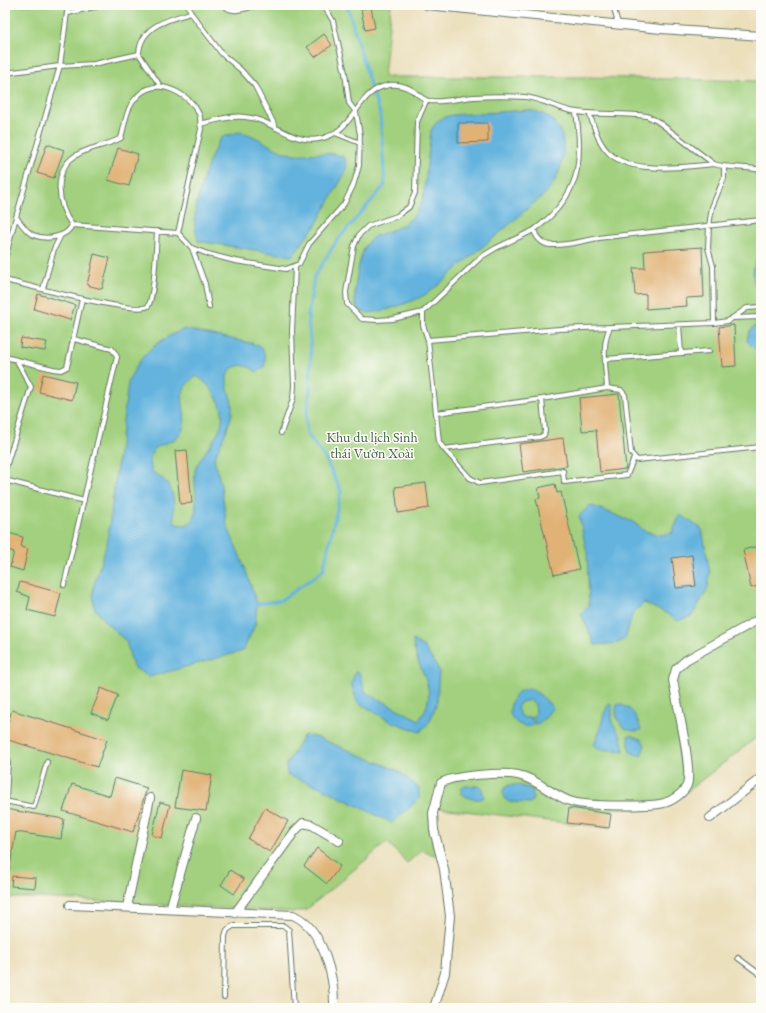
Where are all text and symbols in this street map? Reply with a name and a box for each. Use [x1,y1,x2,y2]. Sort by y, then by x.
park label: Khu du lịch Sinh thái Vườn Xoài [326,428,418,462]

